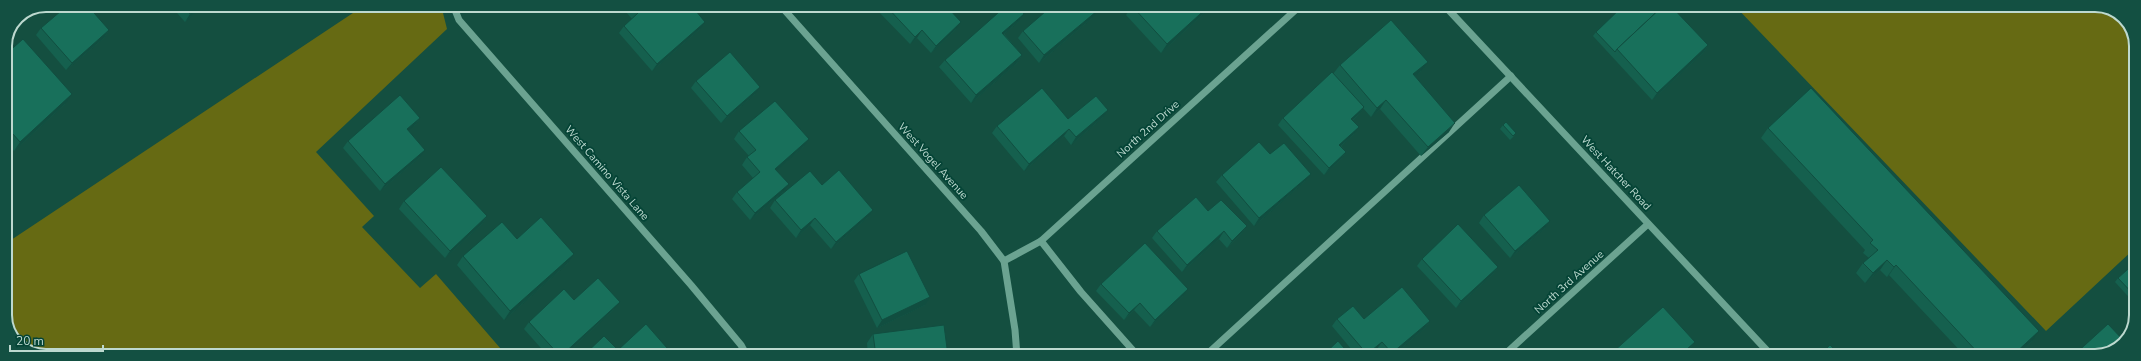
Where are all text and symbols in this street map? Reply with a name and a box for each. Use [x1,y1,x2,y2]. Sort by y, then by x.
street label: North 2nd Drive [1113,97,1183,161]
street label: West Vogel Avenue [895,120,971,203]
street label: West Camino Vista Lane [562,122,653,224]
street label: West Hatcher Road [1578,132,1654,214]
street label: North 3rd Avenue [1531,247,1607,317]
scale bar [10,327,103,353]
text: 20 m [16,333,44,349]

